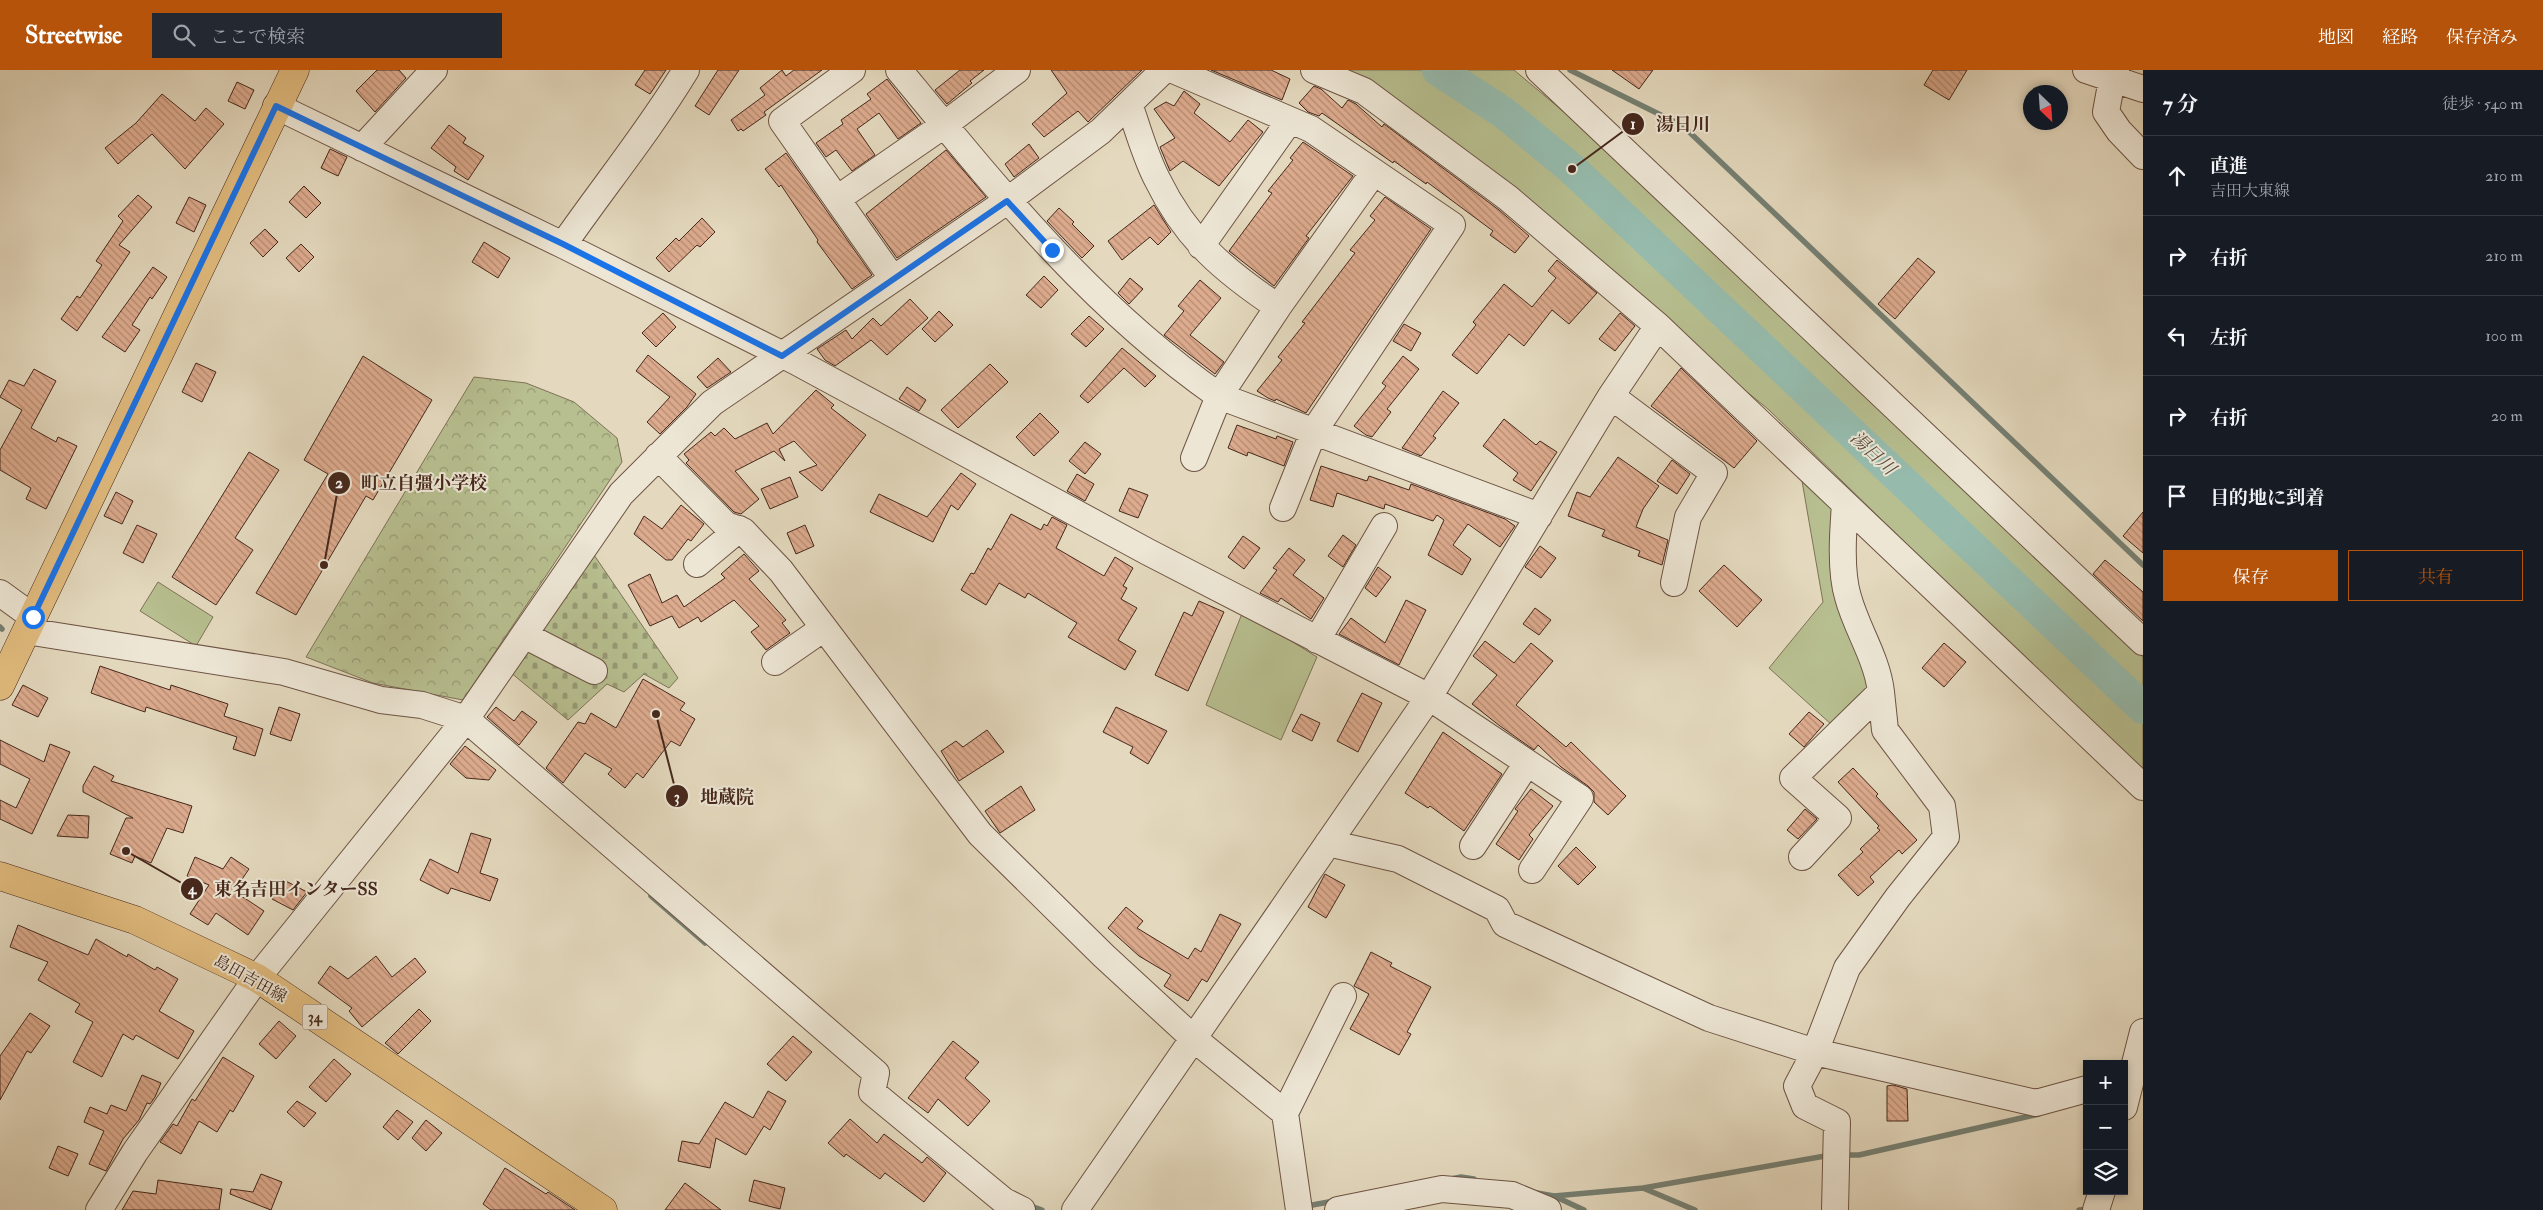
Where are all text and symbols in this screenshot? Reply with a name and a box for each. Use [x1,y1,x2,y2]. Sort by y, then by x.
search box [152,13,502,58]
text: Streetwise [25,20,122,51]
icon: search [170,21,198,49]
text: ここで検索 [210,25,305,49]
text: 地図 [2318,26,2354,49]
text: 経路 [2382,26,2418,49]
text: 保存済み [2446,26,2518,49]
north arrow [2023,85,2068,130]
text: 7 分 [2163,91,2198,118]
text: 徒歩 · 540 m [2442,94,2523,114]
callout: 湯日川 [1621,107,1720,140]
text: 湯日川 [1656,113,1710,136]
text: 1 [1630,115,1636,134]
text: 直進 [2210,154,2248,178]
icon: ahead [2163,162,2191,190]
text: 210 m [2485,166,2523,186]
text: 吉田大東線 [2210,181,2290,201]
route end [1041,239,1064,262]
icon: right [2163,242,2191,270]
text: 右折 [2210,246,2248,270]
text: 210 m [2485,246,2523,266]
icon: left [2163,322,2191,350]
text: 左折 [2210,326,2248,350]
text: 100 m [2485,326,2523,346]
icon: right [2163,402,2191,430]
text: 右折 [2210,406,2248,430]
text: 20 m [2491,406,2523,426]
water label: 湯日川 [1845,427,1902,482]
callout: 町立自彊小学校 [326,466,497,499]
text: 町立自彊小学校 [361,472,487,495]
text: 2 [335,474,343,493]
icon: arrive [2163,482,2191,510]
text: 目的地に到着 [2210,486,2324,510]
button: 保存 [2163,550,2338,601]
button: 共有 [2348,550,2523,601]
route start [22,606,45,629]
callout: 地蔵院 [665,780,764,813]
text: 地蔵院 [700,786,754,809]
text: 3 [674,788,680,807]
callout: 東名吉田インターSS [179,872,388,905]
text: 東名吉田インターSS [214,878,378,901]
text: 4 [187,880,197,899]
street label: 島田吉田線 [211,951,290,1007]
road number: 34 [302,1004,328,1030]
map controls [2083,1060,2128,1195]
button: + [2083,1060,2128,1105]
button: − [2083,1105,2128,1150]
button: layers [2083,1150,2128,1195]

